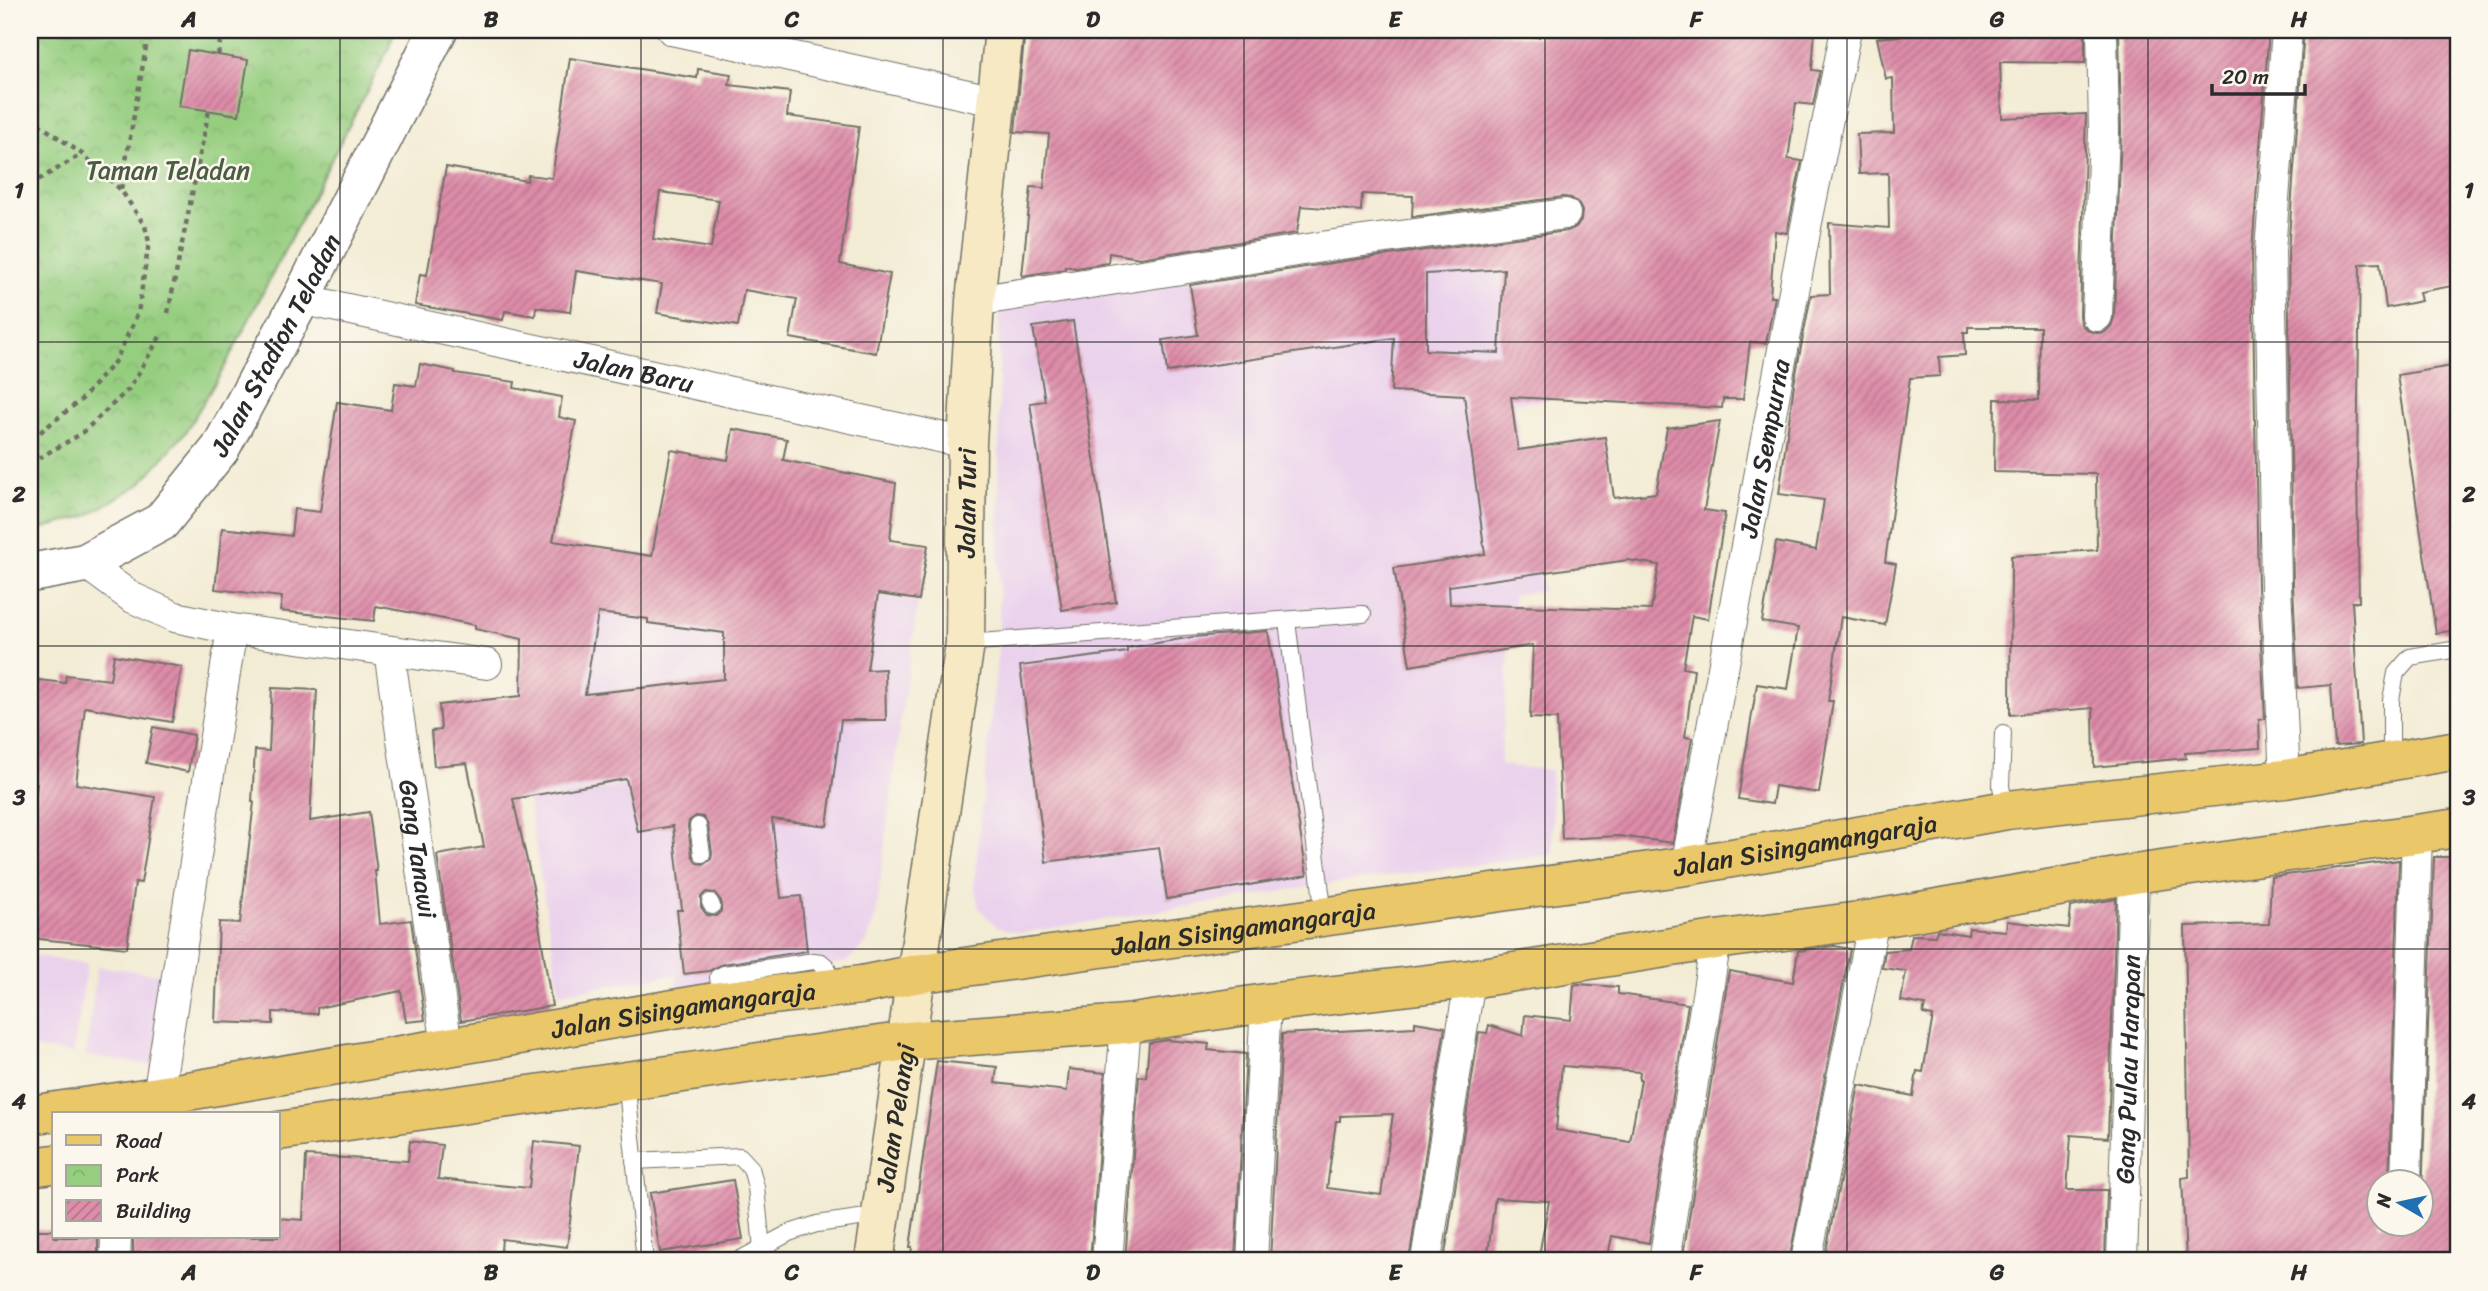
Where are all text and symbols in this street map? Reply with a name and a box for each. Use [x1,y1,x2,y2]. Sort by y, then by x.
text: A [180,0,197,40]
text: B [484,0,499,40]
text: C [784,0,800,40]
text: D [1086,0,1101,40]
text: E [1389,0,1404,40]
text: F [1689,0,1704,40]
text: G [1989,0,2005,40]
text: H [2290,0,2308,40]
scale bar [2212,52,2304,96]
text: 20 m [2222,58,2269,96]
park label: Taman Teladan [86,147,250,193]
text: 1 [14,170,24,211]
text: 1 [2464,170,2474,211]
street label: Jalan Stadion Teladan [197,225,354,466]
street label: Jalan Baru [569,336,698,406]
street label: Jalan Sempurna [1725,354,1804,542]
street label: Jalan Turi [943,447,990,559]
text: 2 [11,474,26,515]
text: 2 [2461,474,2476,515]
street label: Gang Tanawi [385,776,451,922]
text: 3 [12,777,26,818]
text: 3 [2462,777,2476,818]
street label: Jalan Sisingamangaraja [1670,800,1941,891]
street label: Jalan Sisingamangaraja [1107,887,1379,969]
street label: Gang Pulau Harapan [2101,954,2154,1185]
street label: Jalan Sisingamangaraja [547,967,818,1052]
street label: Jalan Pelangi [861,1040,929,1196]
text: 4 [11,1081,27,1122]
text: 4 [2461,1081,2477,1122]
legend [52,1112,280,1238]
text: Road [116,1122,163,1160]
text: Park [116,1156,159,1194]
north arrow [2366,1168,2436,1238]
text: N [2366,1191,2401,1210]
text: Building [116,1192,192,1230]
text: A [180,1252,197,1291]
text: B [484,1252,499,1291]
text: C [784,1252,800,1291]
text: D [1086,1252,1101,1291]
text: E [1389,1252,1404,1291]
text: F [1689,1252,1704,1291]
text: G [1989,1252,2005,1291]
text: H [2290,1252,2308,1291]

